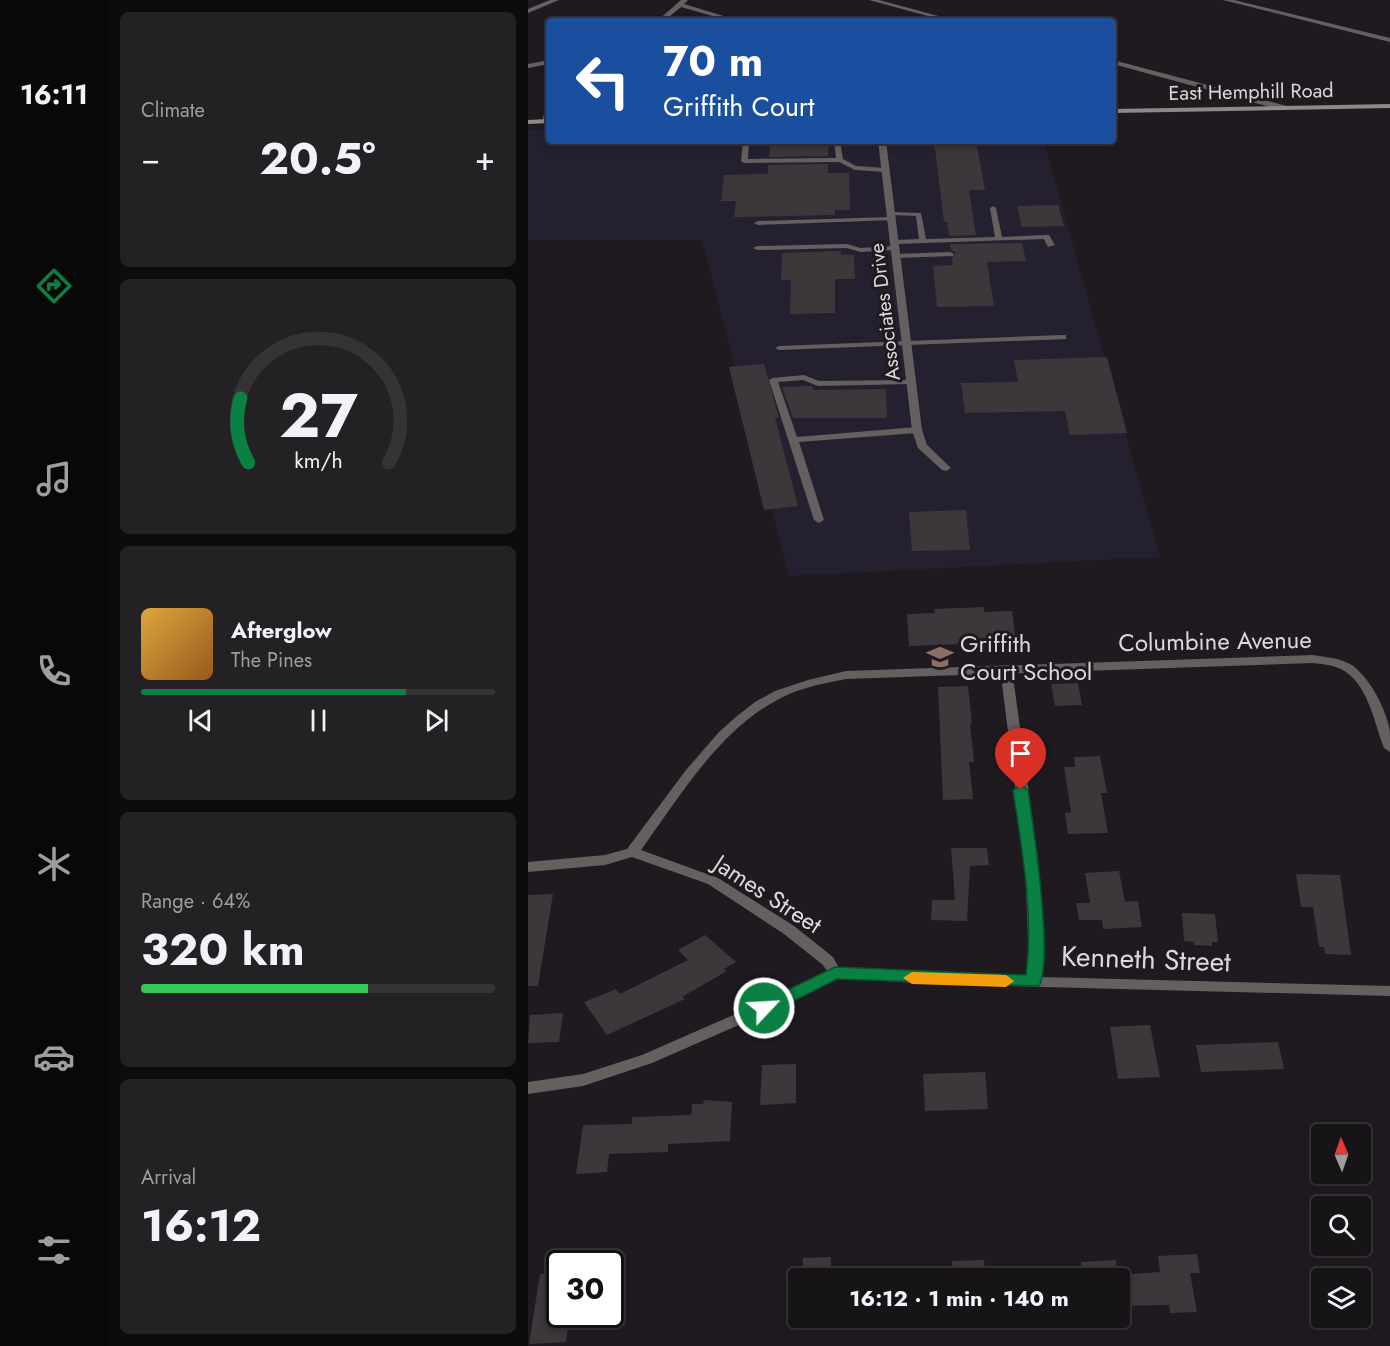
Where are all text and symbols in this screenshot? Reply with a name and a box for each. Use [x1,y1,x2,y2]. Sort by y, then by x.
text: 70 m [663,31,763,92]
icon: left [564,42,642,120]
text: 16:11 [20,75,88,114]
street label: East Hemphill Road [1168,76,1334,108]
text: Griffith Court [663,87,815,126]
text: Climate [141,96,205,125]
text: 20.5° [259,126,376,191]
text: − [141,135,160,182]
text: + [475,135,495,182]
street label: Associates Drive [862,242,908,382]
icon: directions [33,265,75,307]
text: 27 [279,370,358,460]
text: km/h [294,446,342,477]
icon: music [33,458,75,500]
text: Afterglow [231,614,332,646]
street label: Columbine Avenue [1118,622,1312,660]
place label: Griffith Court School [960,626,1092,689]
school or university icon: Griffith Court School [925,642,955,672]
text: The Pines [231,646,312,675]
icon: phone [33,650,75,692]
icon: previous [184,704,217,737]
icon: pause [302,704,335,737]
icon: next [420,704,453,737]
pin [995,728,1046,790]
icon: arrive [1004,737,1037,770]
icon: climate [33,843,75,885]
street label: James Street [705,844,829,942]
text: Range · 64% [141,887,250,916]
text: 320 km [141,917,305,982]
street label: Kenneth Street [1060,936,1232,982]
position arrow [732,976,796,1040]
icon: car [33,1036,75,1078]
north arrow [1311,1124,1371,1184]
map controls [1311,1124,1371,1328]
text: Arrival [141,1163,196,1192]
text: 16:12 [141,1193,261,1258]
button: search [1311,1196,1371,1256]
icon: filters [33,1229,75,1271]
speed limit sign: 30 [546,1250,624,1328]
button: layers [1311,1268,1371,1328]
text: 16:12 · 1 min · 140 m [849,1282,1069,1314]

